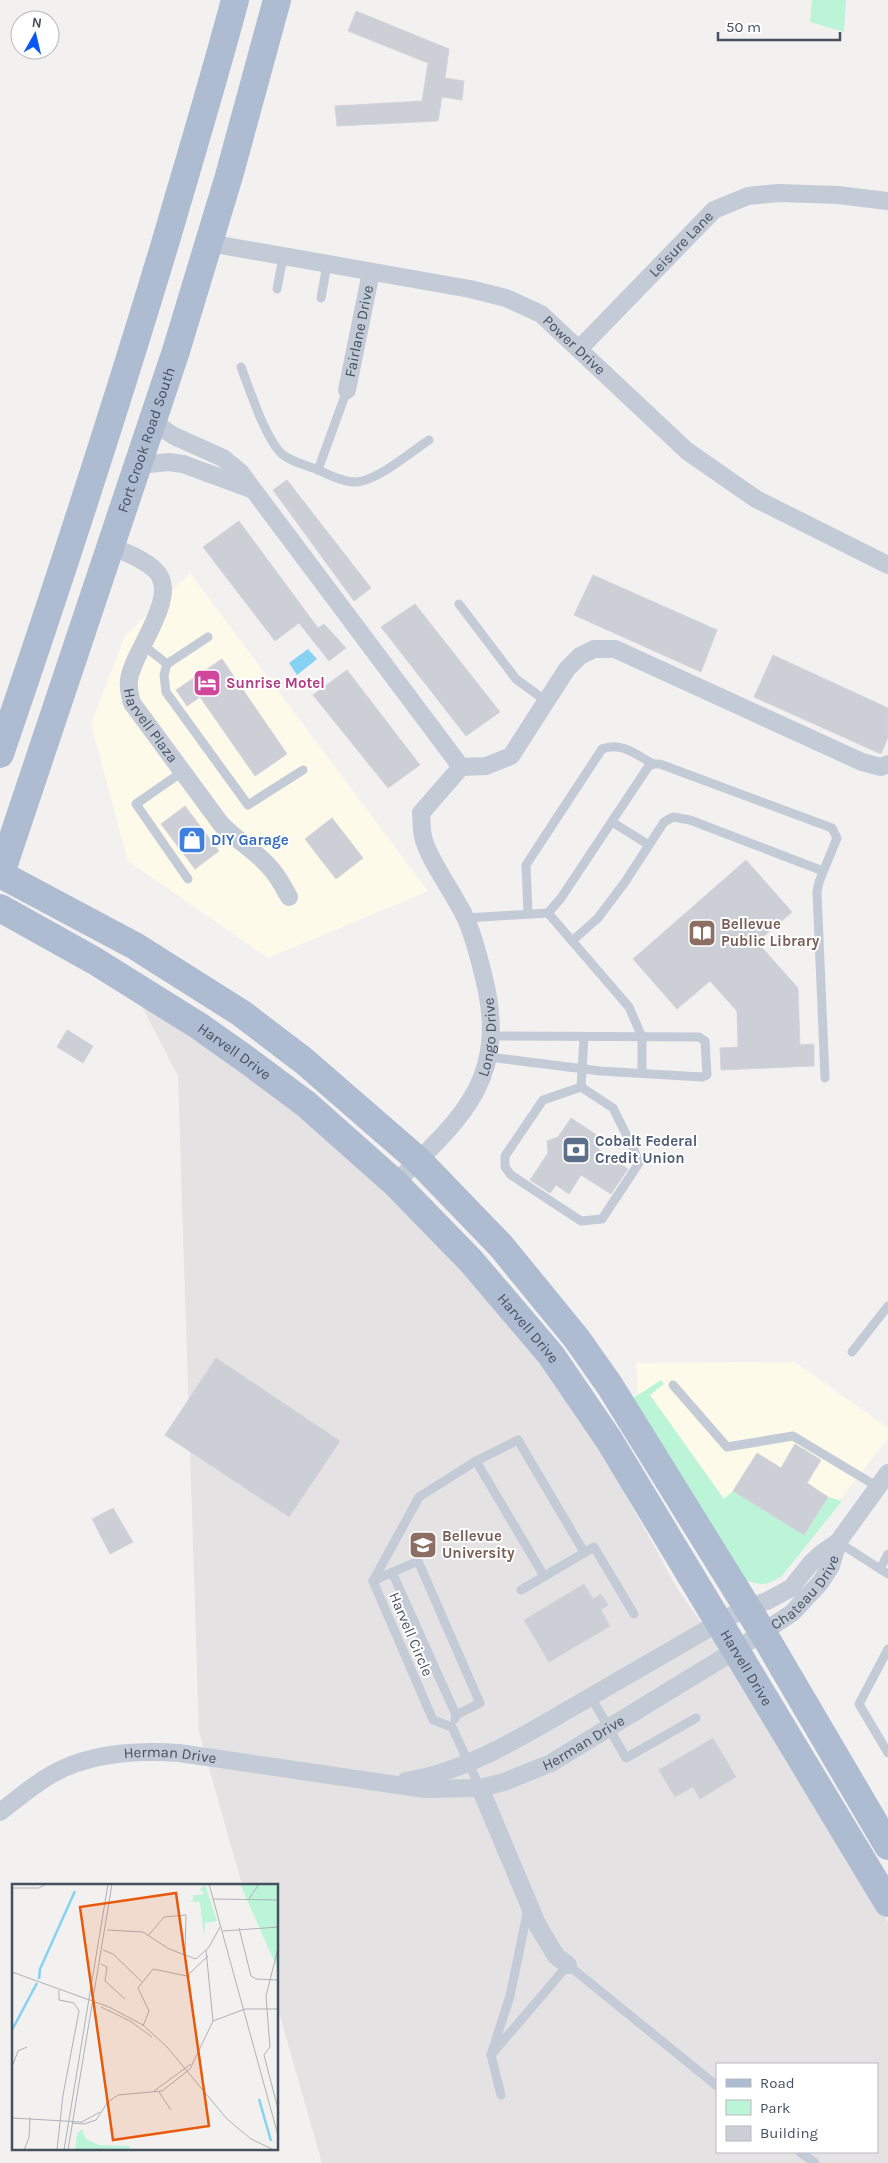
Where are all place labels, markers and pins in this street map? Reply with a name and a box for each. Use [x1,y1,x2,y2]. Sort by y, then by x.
hotel icon: Sunrise Motel [192,668,222,698]
place label: Sunrise Motel [226,674,325,692]
shop icon: DIY Garage [177,825,207,855]
place label: DIY Garage [211,831,289,849]
place label: Bellevue Public Library [721,915,820,950]
library icon: Bellevue Public Library [687,918,717,948]
place label: Cobalt Federal Credit Union [595,1132,697,1167]
bank icon: Cobalt Federal Credit Union [561,1135,591,1165]
place label: Bellevue University [442,1527,515,1562]
school or university icon: Bellevue University [408,1530,438,1560]

